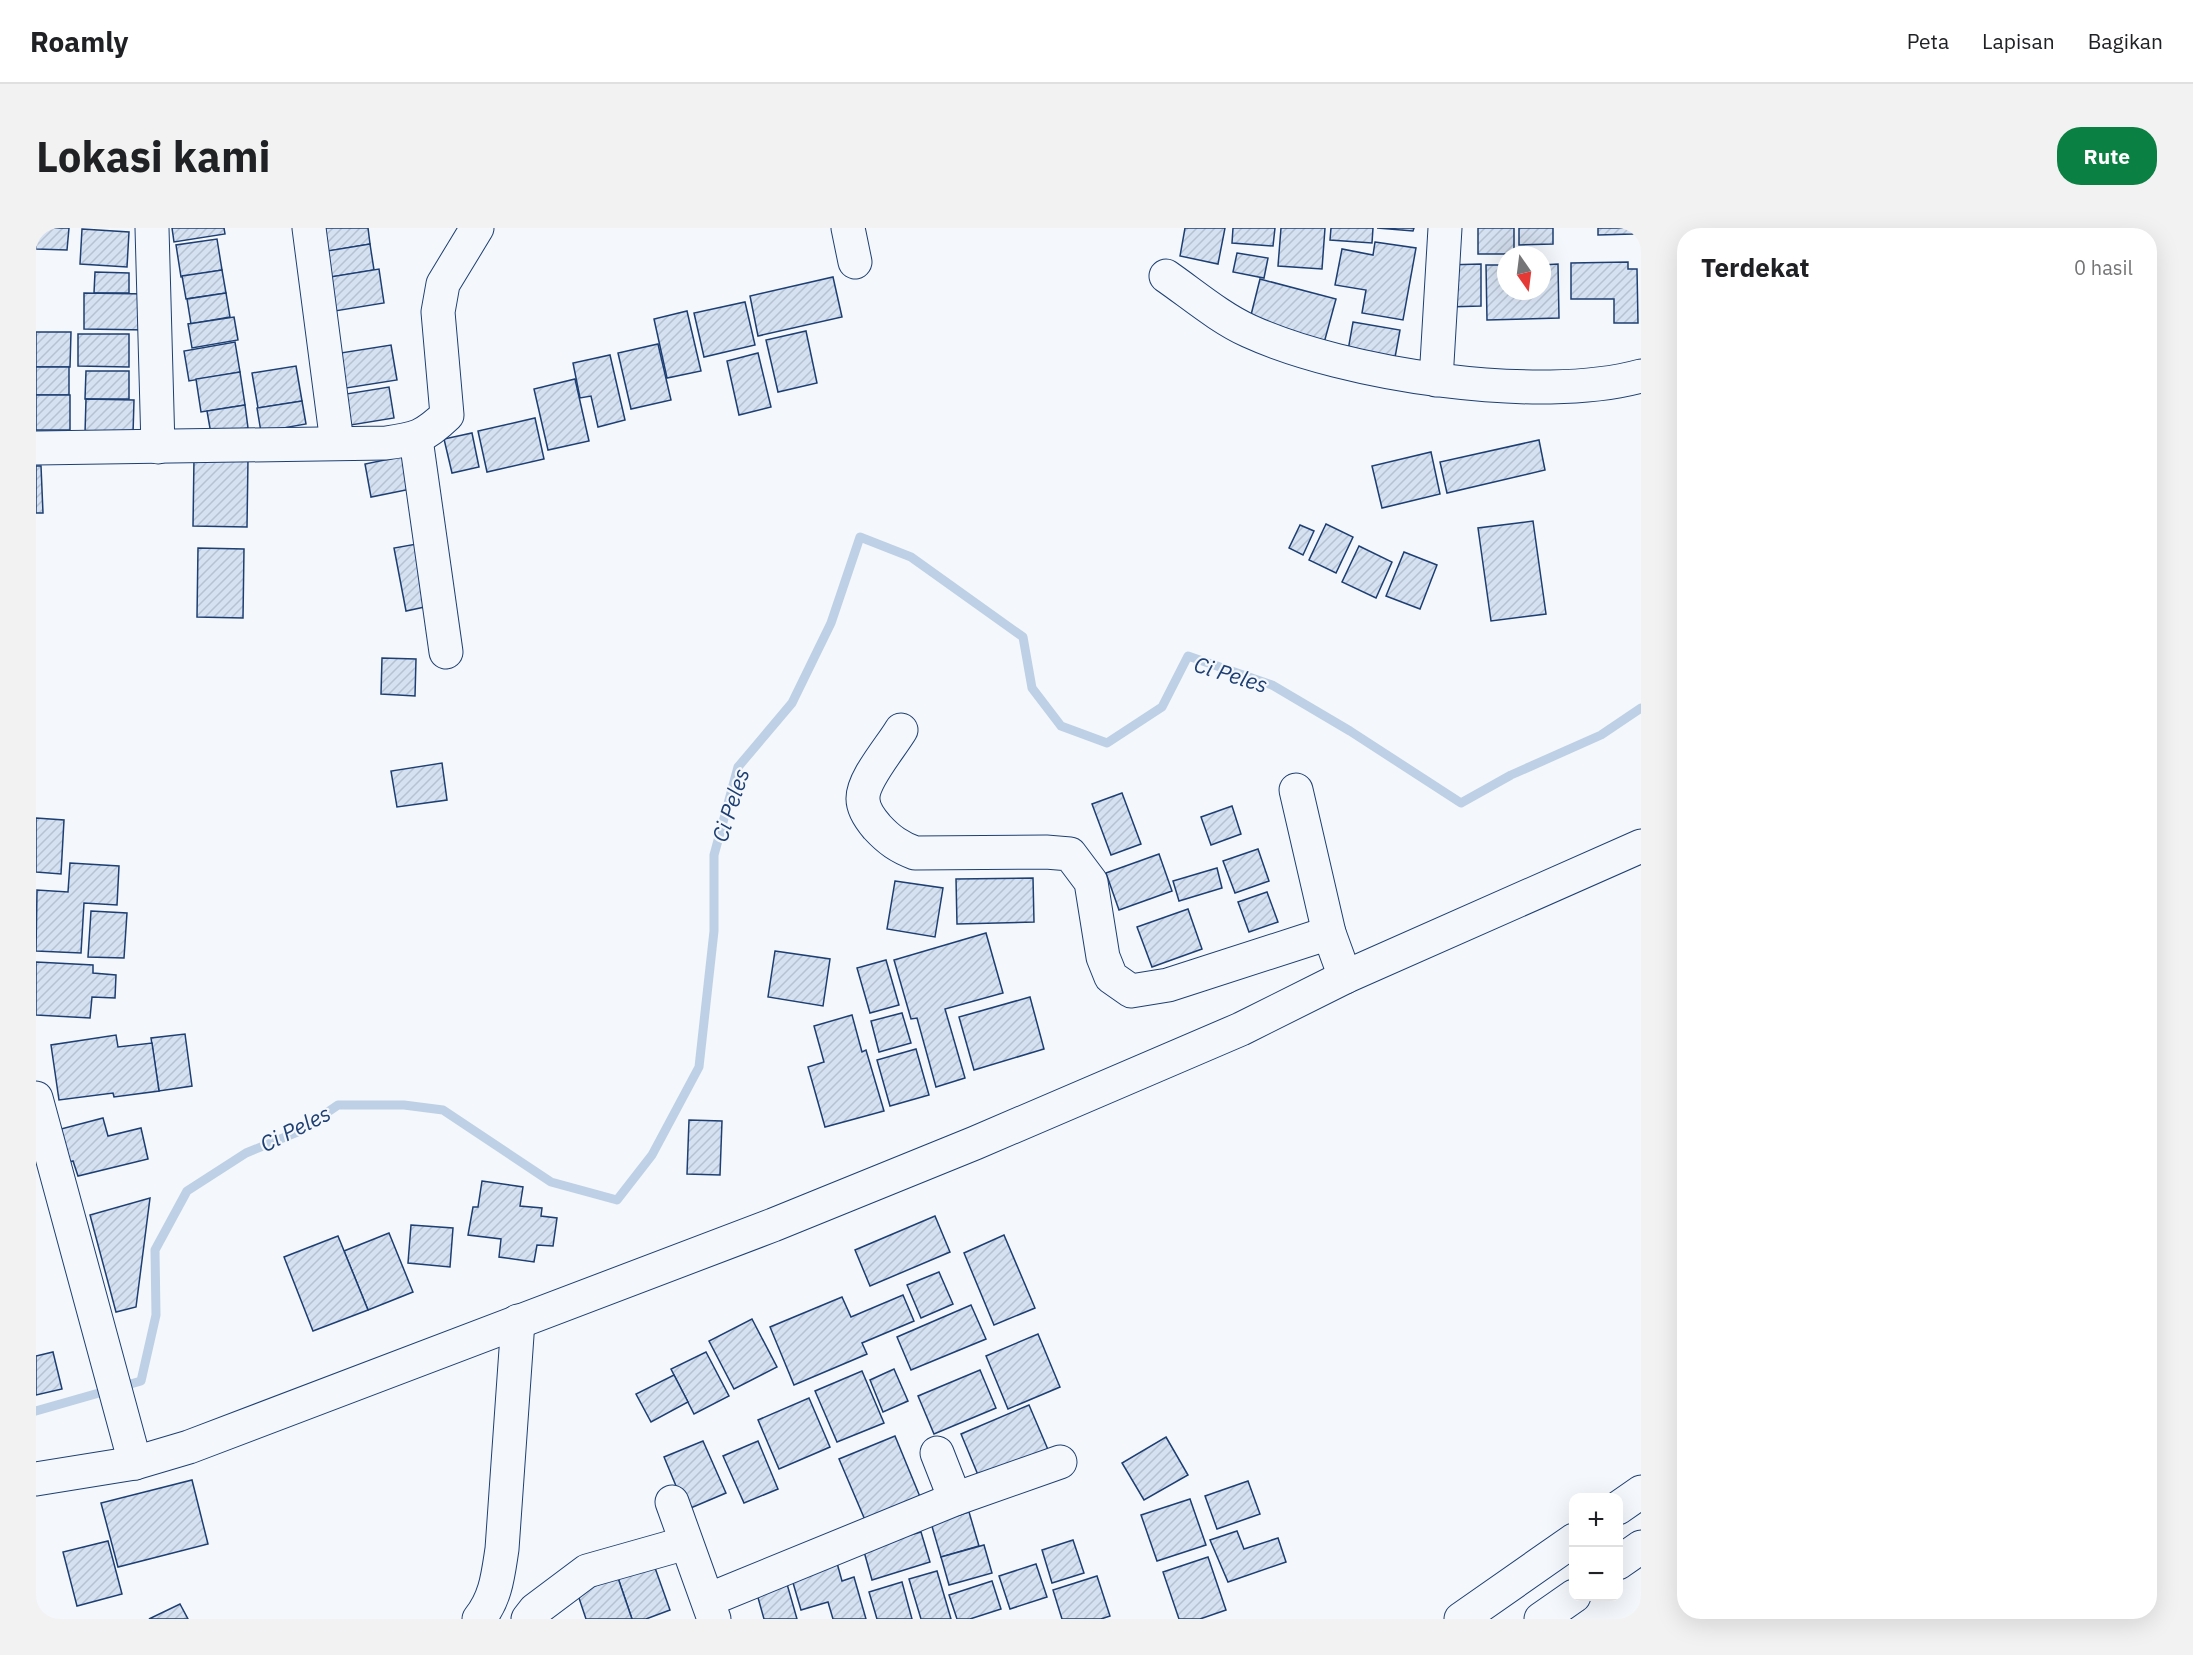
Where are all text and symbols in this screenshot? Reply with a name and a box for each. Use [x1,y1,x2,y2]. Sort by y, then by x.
text: Roamly [30,23,128,60]
text: Peta [1907,27,1949,55]
text: Lapisan [1982,27,2055,55]
text: Bagikan [2088,27,2163,55]
button: Rute [2057,127,2157,185]
text: Lokasi kami [36,129,270,184]
north arrow [1497,246,1551,300]
text: Terdekat [1701,250,1810,284]
text: 0 hasil [2074,254,2133,281]
water label: Ci Peles [1191,649,1271,699]
water label: Ci Peles [705,765,755,845]
water label: Ci Peles [255,1098,335,1158]
map controls [1569,1493,1623,1601]
button: + [1569,1493,1623,1547]
button: − [1569,1547,1623,1601]

